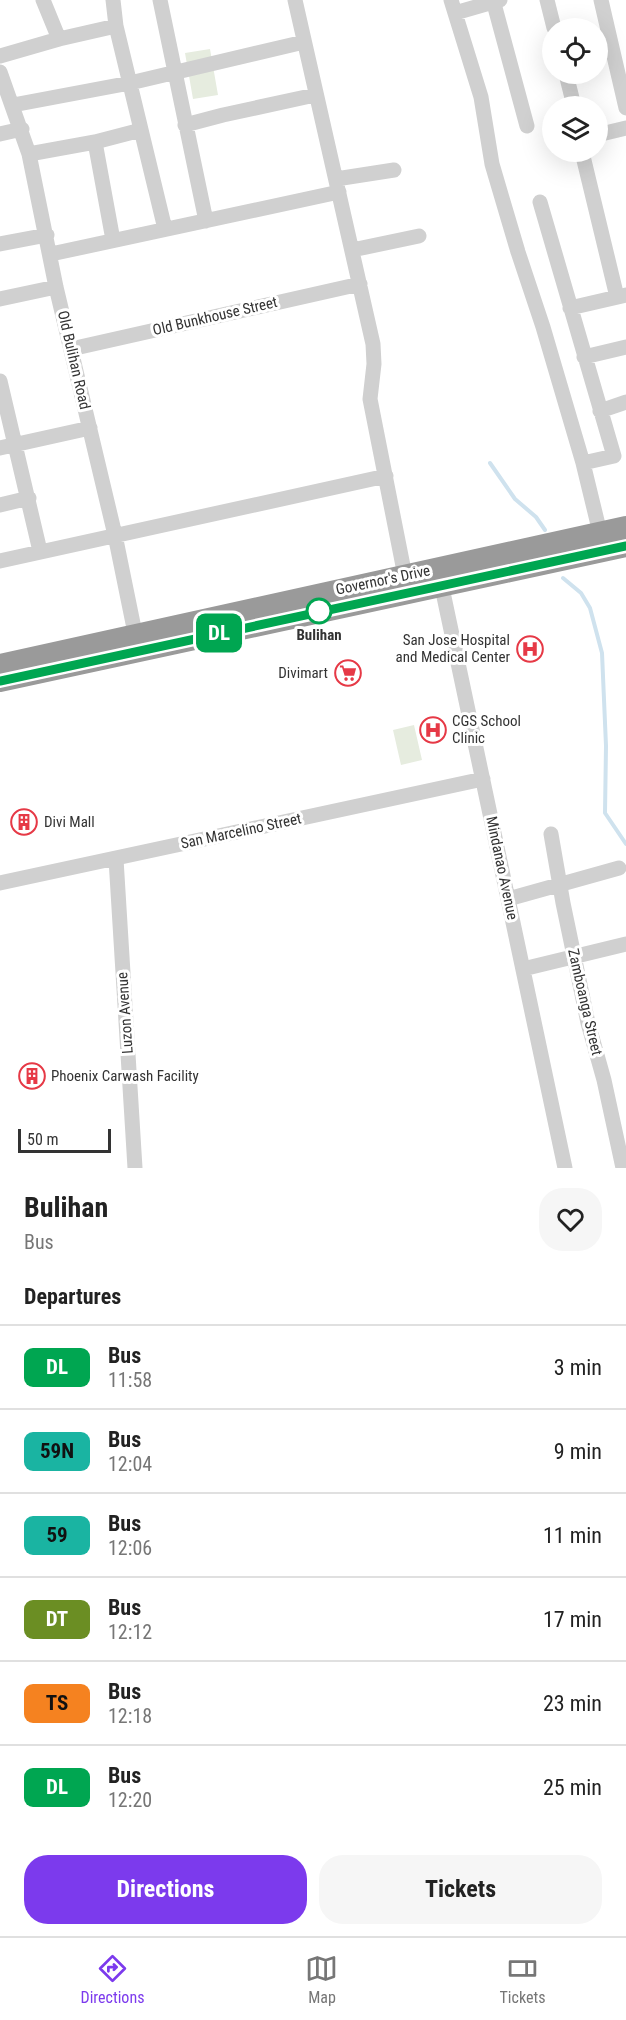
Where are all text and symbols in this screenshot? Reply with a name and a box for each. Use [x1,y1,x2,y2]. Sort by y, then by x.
map controls [542,18,608,162]
button: locate [542,18,608,84]
button: layers [542,96,608,162]
street label: Old Bunkhouse Street [151,293,279,339]
street label: Old Bulihan Road [54,309,94,411]
street label: Governor's Drive [334,561,432,599]
marker: Bulihan [306,598,332,624]
line badge: DL [192,614,246,652]
text: DL [208,621,230,645]
place label: Bulihan [296,626,342,644]
place label: San Jose Hospital and Medical Center [396,631,510,666]
hospital icon: San Jose Hospital and Medical Center [515,634,545,664]
supermarket icon: Divimart [333,658,363,688]
place label: Divimart [278,664,328,682]
place label: CGS School Clinic [452,712,521,747]
hospital icon: CGS School Clinic [418,715,448,745]
building icon: Divi Mall [9,807,39,837]
street label: San Marcelino Street [179,809,303,853]
place label: Divi Mall [44,813,95,831]
street label: Mindanao Avenue [482,815,522,921]
street label: Zamboanga Street [564,947,606,1057]
street label: Luzon Avenue [113,971,137,1055]
building icon: Phoenix Carwash Facility [17,1061,47,1091]
place label: Phoenix Carwash Facility [51,1067,199,1085]
scale bar [18,1126,111,1154]
text: 50 m [27,1130,59,1149]
button: heart [539,1188,602,1251]
text: Bulihan [24,1191,108,1224]
text: Bus [24,1230,54,1254]
text: Departures [24,1284,121,1309]
text: Bus [108,1343,141,1368]
text: DL [46,1355,68,1379]
text: 3 min [554,1355,602,1380]
text: 11:58 [108,1368,152,1392]
text: Bus [108,1427,141,1452]
text: 59N [40,1439,74,1463]
text: 9 min [554,1439,602,1464]
text: 12:04 [108,1452,152,1476]
text: Bus [108,1511,141,1536]
text: 59 [46,1523,68,1547]
text: 11 min [543,1523,602,1548]
text: 12:06 [108,1536,152,1560]
text: Bus [108,1595,141,1620]
text: DT [46,1607,68,1631]
text: 17 min [543,1607,602,1632]
text: 12:12 [108,1620,152,1644]
text: Bus [108,1679,141,1704]
text: TS [46,1691,68,1715]
text: 23 min [543,1691,602,1716]
text: 12:18 [108,1704,152,1728]
text: Bus [108,1763,141,1788]
text: DL [46,1775,68,1799]
text: 25 min [543,1775,602,1800]
text: 12:20 [108,1788,152,1812]
button: Directions [24,1855,307,1924]
button: Tickets [319,1855,602,1924]
tab: Directions [81,1952,144,2007]
tab: Map [305,1952,338,2007]
tab: Tickets [499,1952,545,2007]

